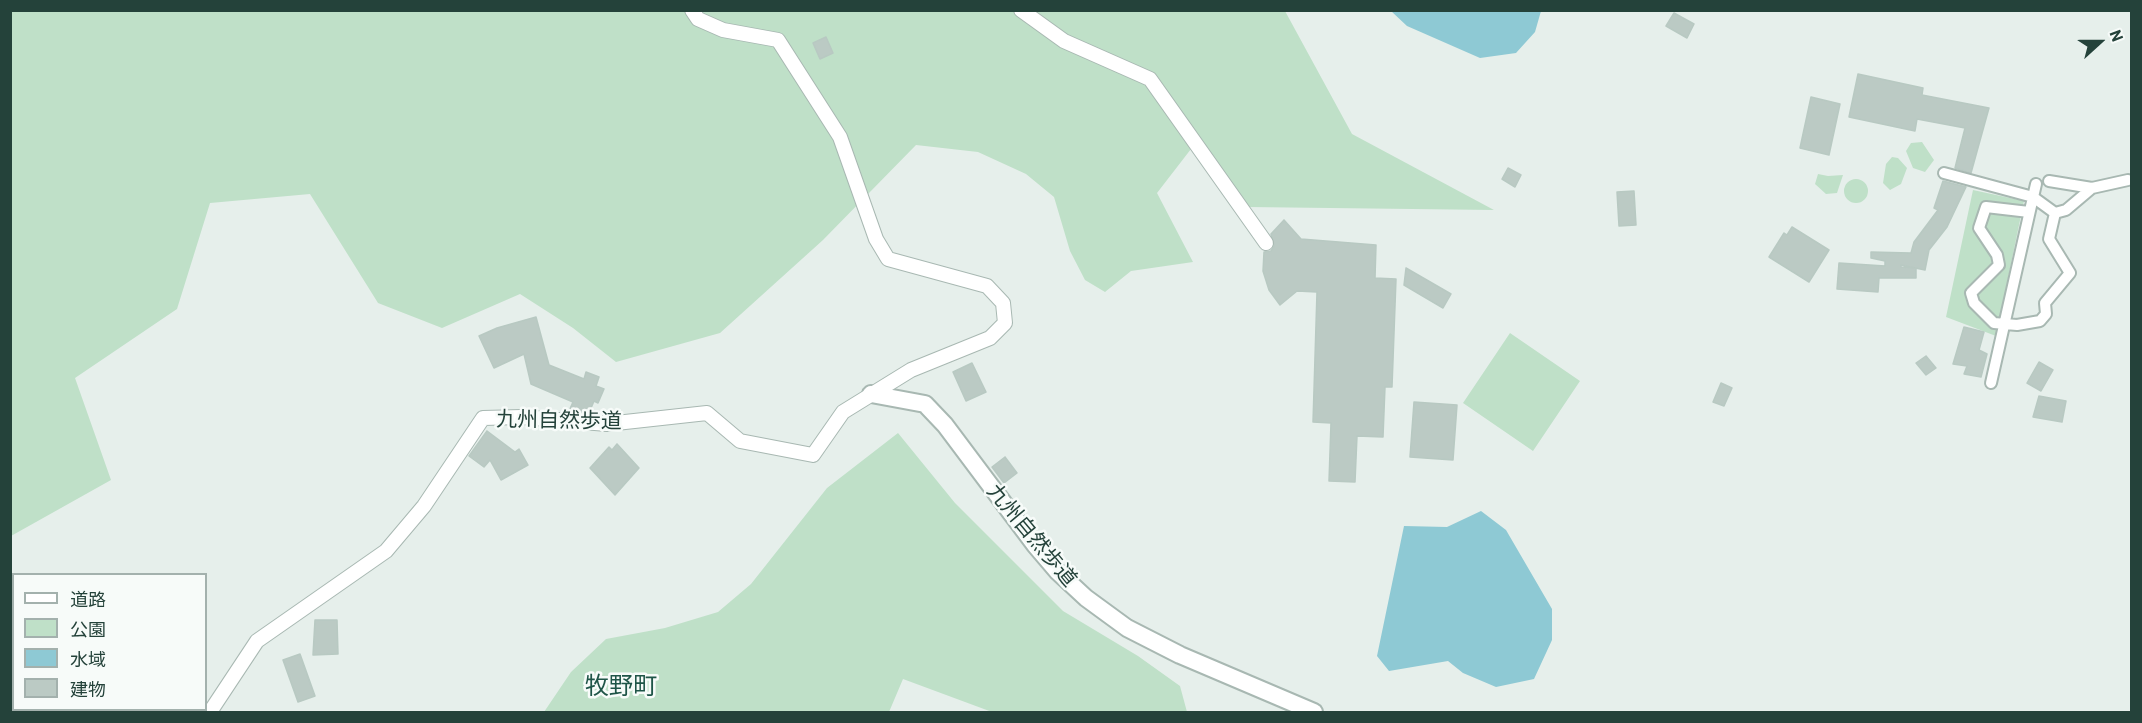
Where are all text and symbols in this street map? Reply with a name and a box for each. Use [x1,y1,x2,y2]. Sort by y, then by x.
north arrow [2070,12,2130,72]
text: N [2106,27,2128,44]
street label: 九州自然歩道 [496,406,622,434]
street label: 九州自然歩道 [982,479,1082,591]
legend [12,573,207,711]
text: 道路 [70,588,106,610]
text: 公園 [70,618,106,640]
text: 水域 [70,648,106,670]
district label: 牧野町 [585,672,657,700]
text: 建物 [70,678,106,700]

